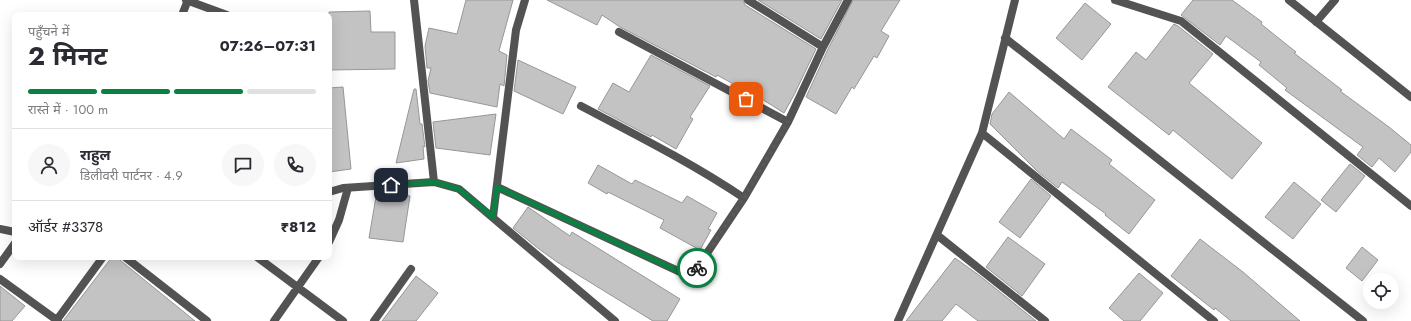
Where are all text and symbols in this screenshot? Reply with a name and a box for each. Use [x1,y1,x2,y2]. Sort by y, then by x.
text: पहुँचने में [28,22,69,41]
text: 07:26–07:31 [220,35,316,57]
text: 2 मिनट [28,37,107,75]
pin [729,82,763,116]
icon: bag [735,88,757,110]
text: रास्ते में · 100 m [28,100,108,119]
button: person [28,144,70,186]
text: राहुल [80,144,111,166]
button: chat [222,144,264,186]
button: phone [274,144,316,186]
text: डिलीवरी पार्टनर · 4.9 [80,166,183,185]
pin [374,168,408,202]
icon: home [380,174,402,196]
text: ऑर्डर #3378 [28,216,103,238]
text: ₹812 [281,216,316,238]
courier [677,248,717,288]
icon: bike [686,257,708,279]
map controls [1363,273,1399,309]
button: locate [1363,273,1399,309]

